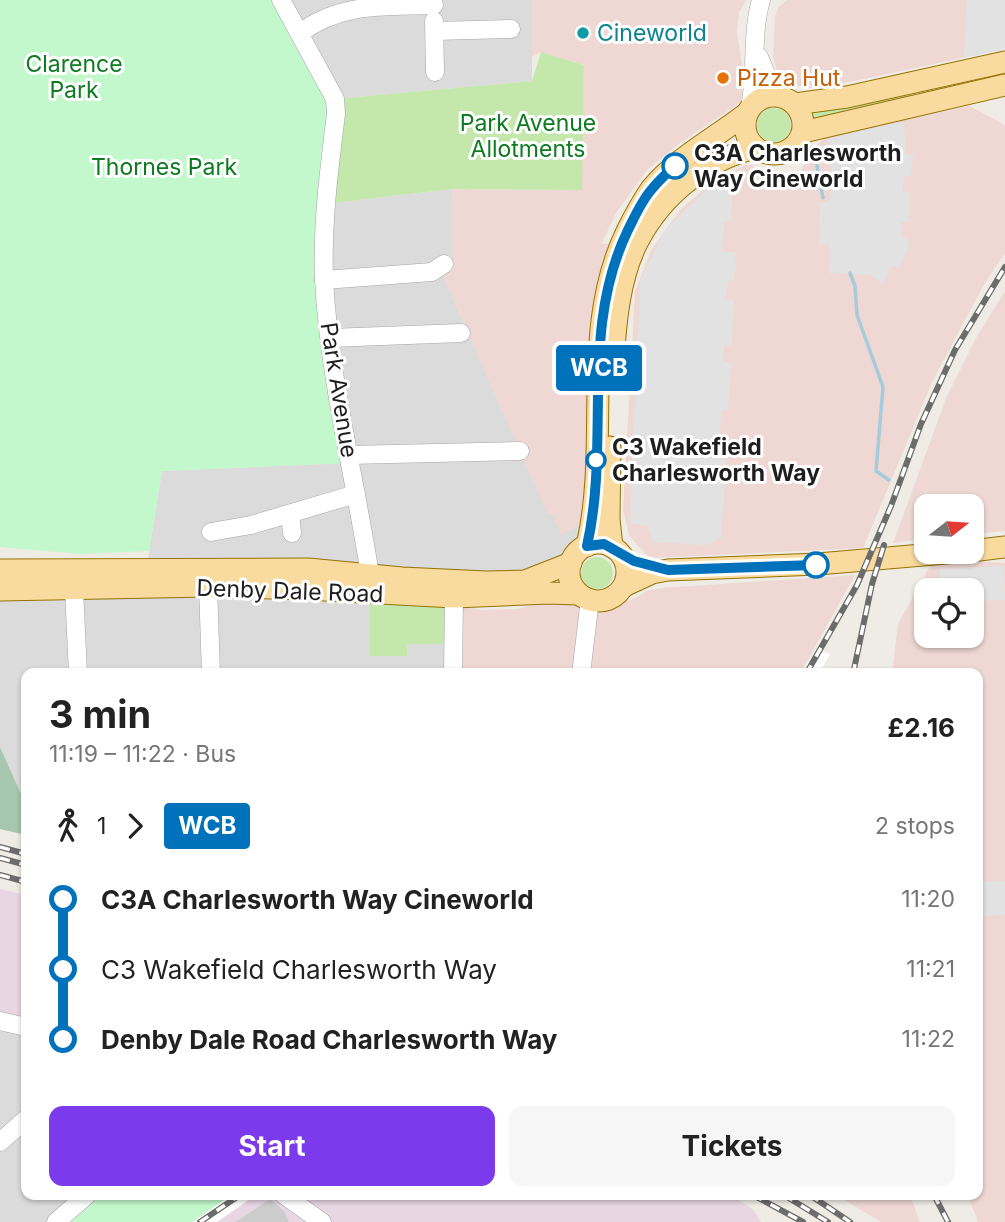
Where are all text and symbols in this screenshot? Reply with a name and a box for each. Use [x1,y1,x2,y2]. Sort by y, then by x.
place label: Cineworld [597,19,707,47]
marker: Cineworld [575,25,591,41]
park label: Clarence Park [25,50,123,104]
place label: Pizza Hut [737,64,841,92]
marker: Pizza Hut [715,70,731,86]
park label: Park Avenue Allotments [460,109,596,163]
place label: C3A Charlesworth Way Cineworld [694,139,902,193]
park label: Thornes Park [91,153,237,181]
marker: C3A Charlesworth Way Cineworld [662,153,688,179]
street label: Park Avenue [314,320,364,460]
line badge: WCB [559,345,639,391]
text: WCB [570,353,628,382]
place label: C3 Wakefield Charlesworth Way [612,433,820,487]
marker: C3 Wakefield Charlesworth Way [586,450,606,470]
north arrow [914,494,984,564]
map controls [914,494,984,648]
unlabelled marker [803,552,829,578]
street label: Denby Dale Road [196,574,384,608]
button: locate [914,578,984,648]
text: 3 min [49,691,151,737]
text: £2.16 [888,712,955,743]
text: 11:19 – 11:22 · Bus [49,740,236,768]
icon: walk [49,807,87,845]
icon: forward [116,807,154,845]
text: WCB [178,811,236,840]
text: 1 [97,812,106,840]
text: 2 stops [875,812,955,840]
text: C3A Charlesworth Way Cineworld [101,884,534,915]
text: 11:20 [901,885,955,913]
text: C3 Wakefield Charlesworth Way [101,954,497,985]
text: 11:21 [906,955,955,983]
text: Denby Dale Road Charlesworth Way [101,1024,557,1055]
text: 11:22 [902,1025,955,1053]
button: Start [49,1106,495,1186]
button: Tickets [509,1106,955,1186]

